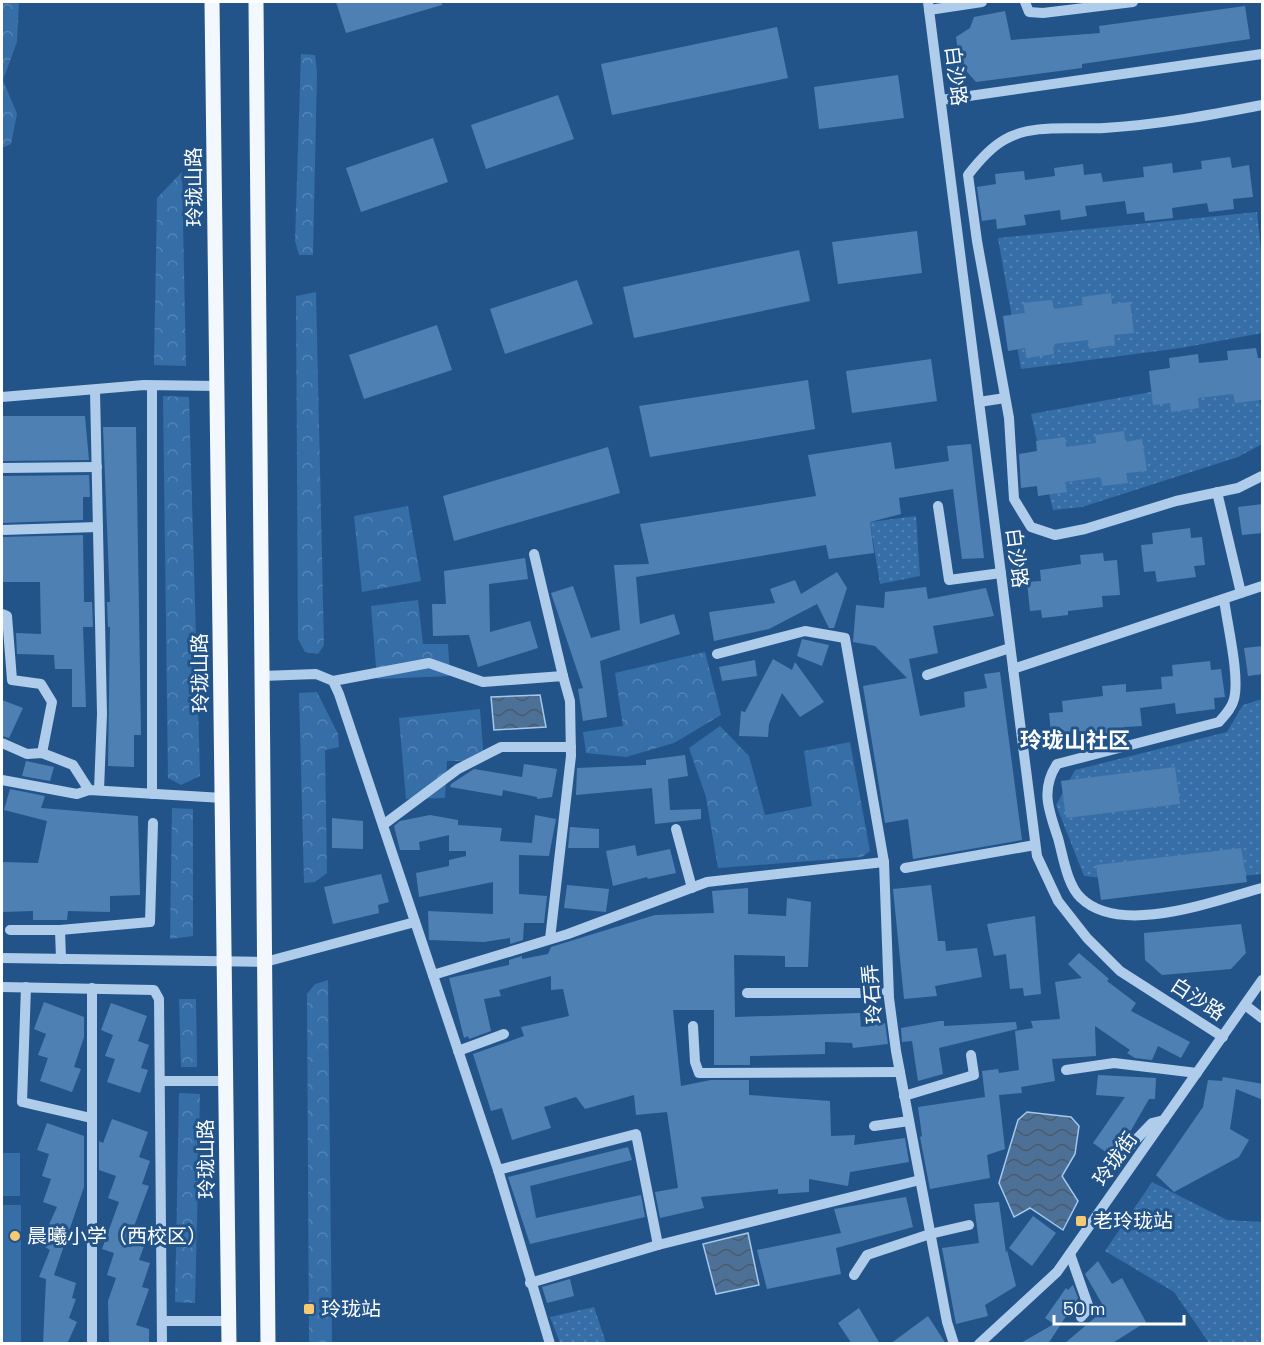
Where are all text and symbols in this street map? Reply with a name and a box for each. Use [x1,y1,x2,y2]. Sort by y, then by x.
street label: 白沙路 [939,45,973,107]
street label: 玲珑山路 [180,147,208,227]
street label: 白沙路 [1000,527,1034,589]
street label: 玲珑山路 [186,633,214,713]
district label: 玲珑山社区 [1020,726,1130,754]
street label: 玲石弄 [856,963,888,1025]
street label: 白沙路 [1166,972,1230,1026]
street label: 玲珑山路 [192,1119,220,1199]
street label: 玲珑街 [1087,1127,1143,1191]
place label: 老玲珑站 [1093,1208,1173,1234]
marker: 老玲珑站 [1074,1214,1088,1228]
place label: 晨曦小学（西校区） [27,1223,207,1249]
marker: 晨曦小学（西校区） [8,1229,22,1243]
scale bar [1054,1288,1184,1326]
place label: 玲珑站 [321,1296,381,1322]
text: 50 m [1063,1297,1105,1320]
marker: 玲珑站 [302,1302,316,1316]

